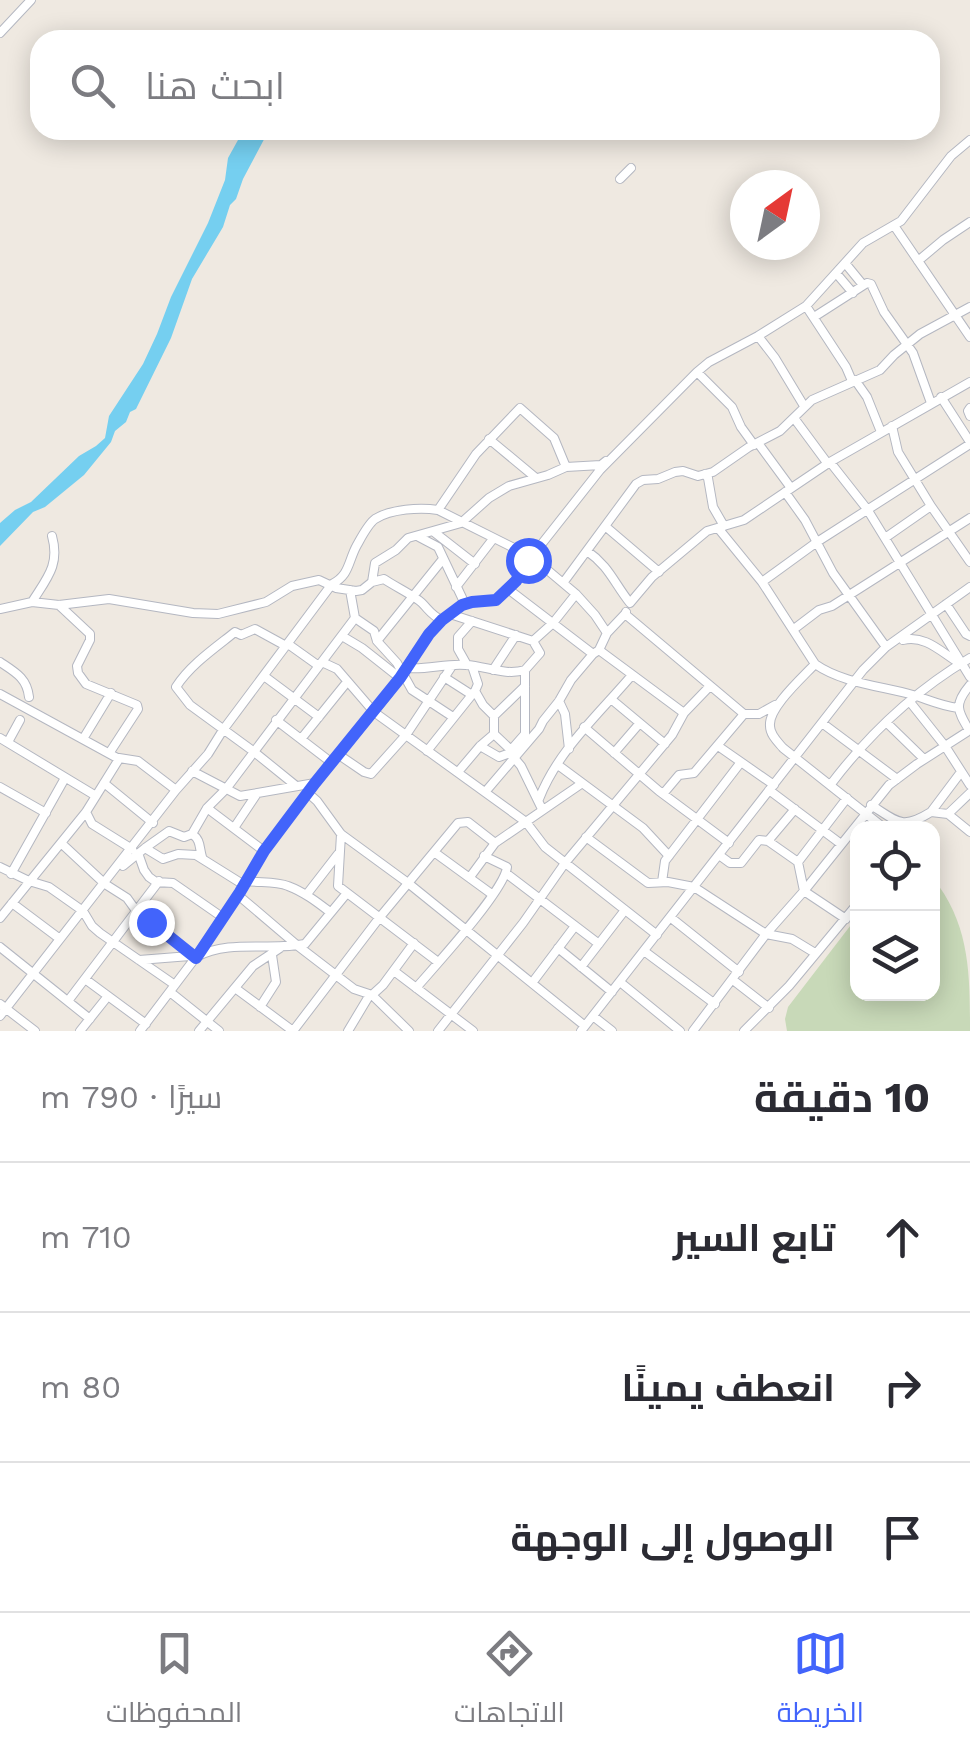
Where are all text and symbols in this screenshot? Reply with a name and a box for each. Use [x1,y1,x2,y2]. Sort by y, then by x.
search box [30,30,940,140]
icon: search [65,58,120,113]
text: ابحث هنا [145,64,285,108]
north arrow [730,170,820,260]
route start [506,538,552,584]
map controls [850,821,940,1001]
button: locate [850,821,940,911]
route end [129,900,175,946]
button: layers [850,911,940,1001]
text: 10 دقيقة [754,1073,930,1122]
text: سيرًا · 790 m [40,1078,222,1116]
icon: ahead [875,1210,930,1265]
text: تابع السير [673,1216,835,1260]
text: 710 m [40,1218,132,1256]
icon: right [875,1360,930,1415]
text: انعطف يمينًا [622,1366,835,1410]
text: 80 m [40,1368,121,1406]
icon: arrive [875,1510,930,1565]
text: الوصول إلى الوجهة [511,1516,835,1560]
tab: المحفوظات [106,1626,242,1738]
tab: الاتجاهات [454,1626,565,1738]
tab: الخريطة [777,1626,864,1738]

